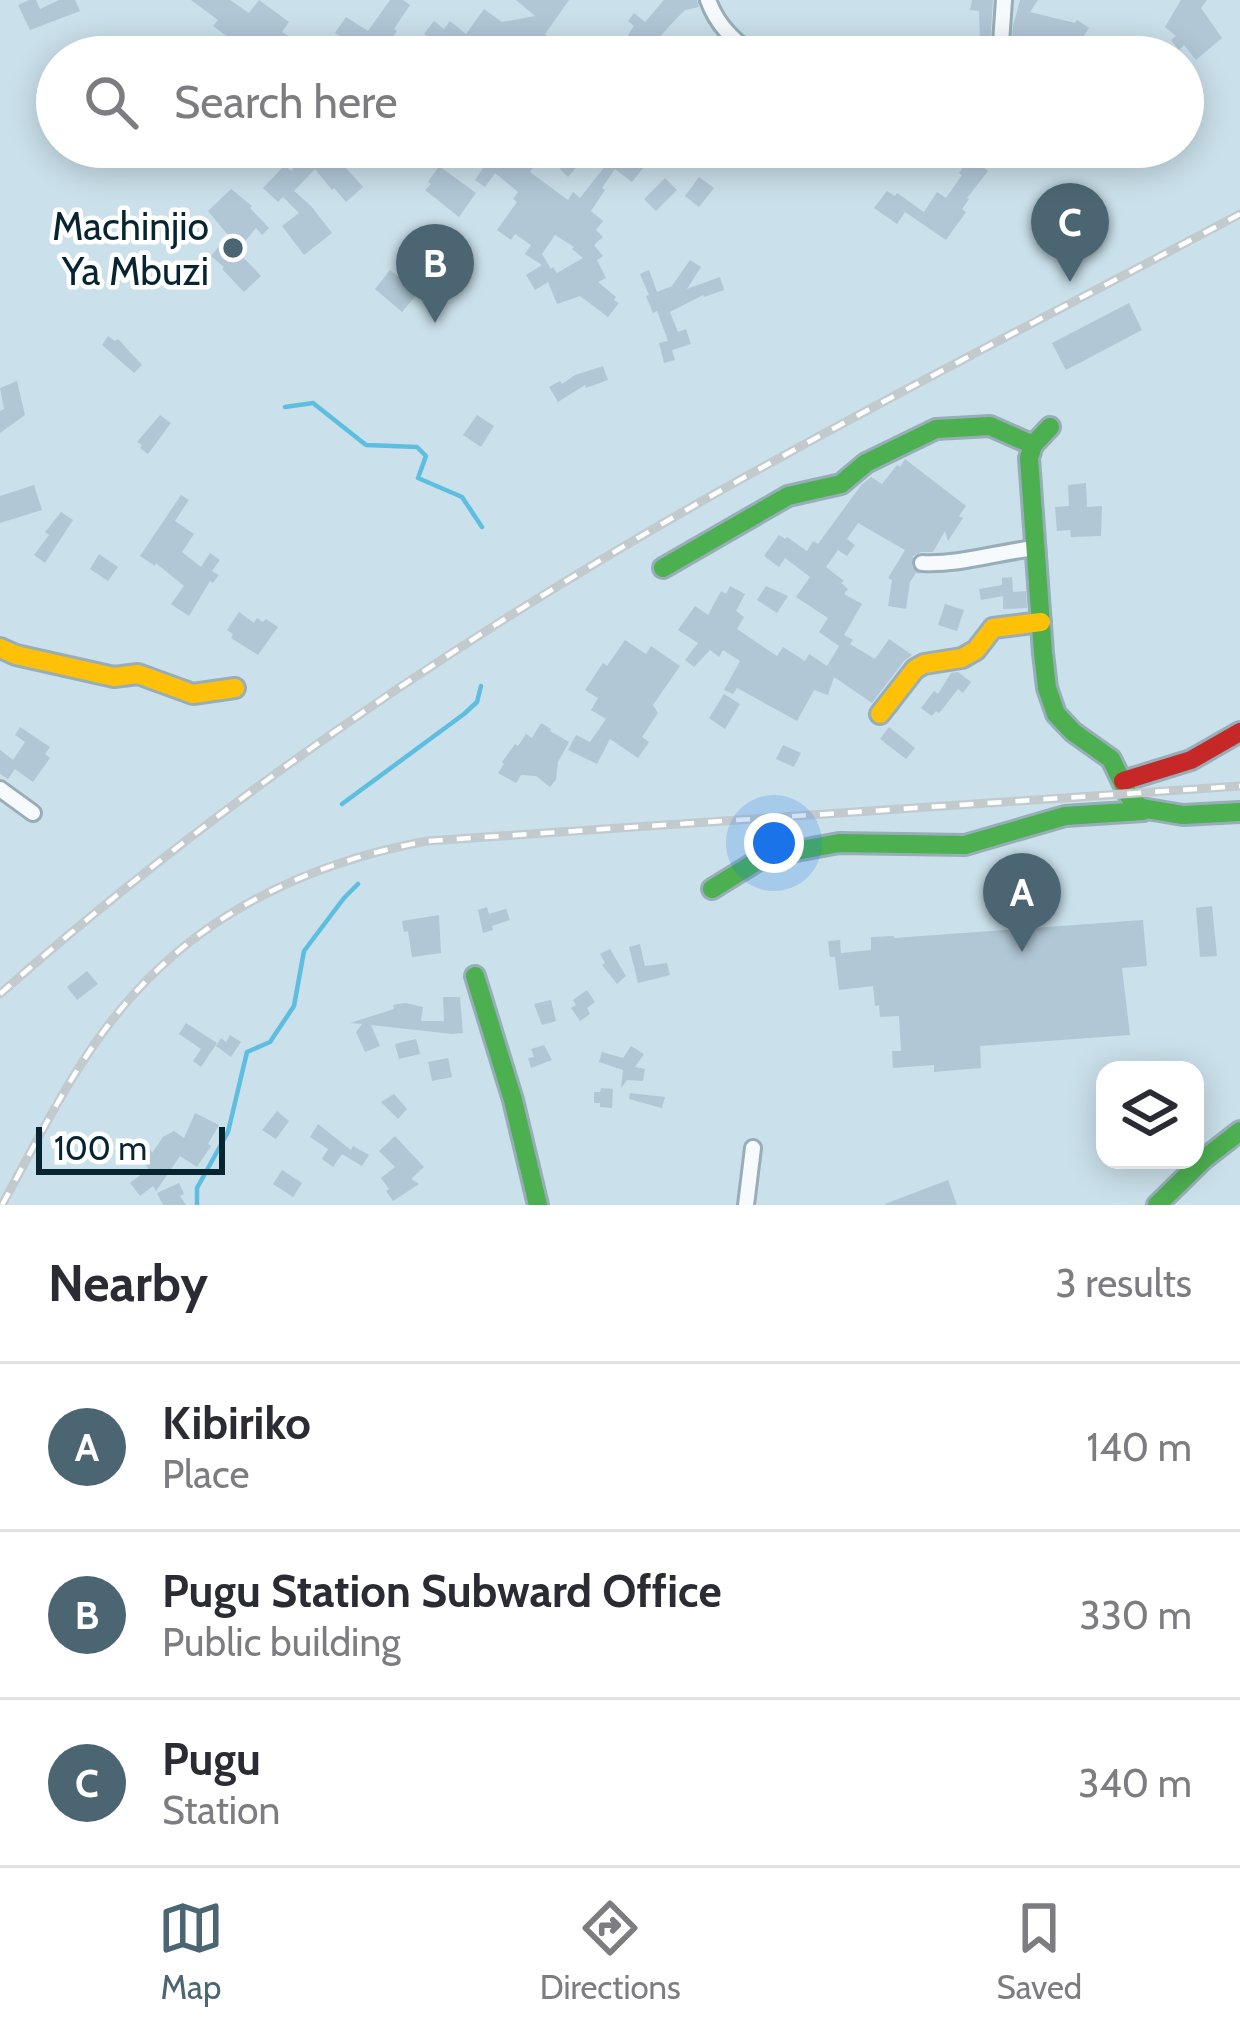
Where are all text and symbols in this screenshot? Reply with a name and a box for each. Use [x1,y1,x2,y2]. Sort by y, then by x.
search box [36,36,1204,168]
icon: search [78,69,144,135]
text: Search here [174,75,398,129]
pin: C [1031,183,1109,282]
place label: Machinjio Ya Mbuzi [52,202,209,295]
pin: B [396,224,474,323]
marker: Machinjio Ya Mbuzi [220,235,246,261]
your location [744,813,804,873]
pin: A [983,853,1061,952]
map controls [1096,1061,1204,1169]
button: layers [1096,1061,1204,1169]
scale bar [36,1121,225,1174]
text: 100 m [54,1128,147,1168]
text: Nearby [48,1252,208,1314]
text: 3 results [1055,1259,1192,1307]
text: Kibiriko [162,1396,311,1450]
text: A [75,1423,99,1471]
text: 140 m [1087,1423,1192,1471]
text: Place [162,1450,249,1498]
text: Pugu Station Subward Office [162,1564,722,1618]
text: B [75,1591,99,1639]
text: 330 m [1080,1591,1192,1639]
text: Public building [162,1618,401,1666]
text: Pugu [162,1732,261,1786]
text: C [75,1759,99,1807]
text: 340 m [1078,1759,1192,1807]
text: Station [162,1786,280,1834]
tab: Map [158,1895,224,2007]
tab: Directions [540,1895,681,2007]
tab: Saved [996,1895,1082,2007]

